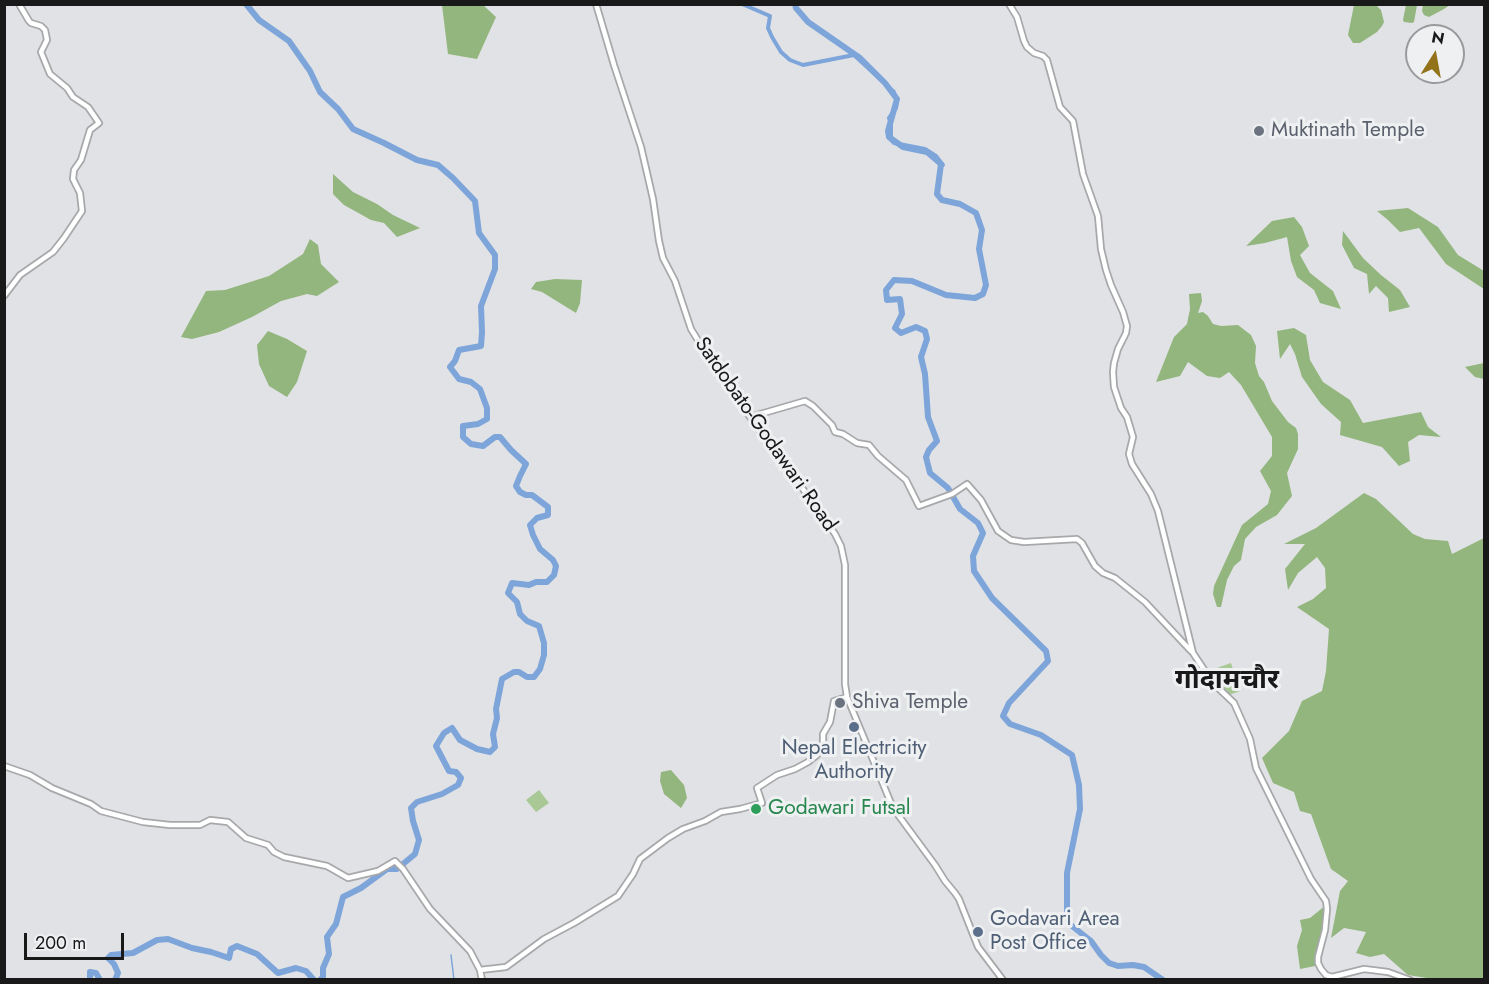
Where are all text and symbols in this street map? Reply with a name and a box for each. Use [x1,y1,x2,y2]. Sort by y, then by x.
north arrow [1405,24,1465,84]
text: N [1430,25,1447,50]
place label: Muktinath Temple [1271,118,1425,144]
marker: Muktinath Temple [1252,124,1266,138]
street label: Satdobato-Godawari Road [688,333,842,537]
district label: गोदामचौर [1175,665,1279,697]
place label: Shiva Temple [852,690,968,716]
marker: Shiva Temple [833,696,847,710]
marker: Nepal Electricity Authority [847,720,861,734]
place label: Nepal Electricity Authority [781,736,927,786]
place label: Godawari Futsal [768,796,911,822]
marker: Godawari Futsal [749,802,763,816]
place label: Godavari Area Post Office [990,907,1120,957]
scale bar [27,921,128,959]
marker: Godavari Area Post Office [971,925,985,939]
text: 200 m [35,930,86,956]

